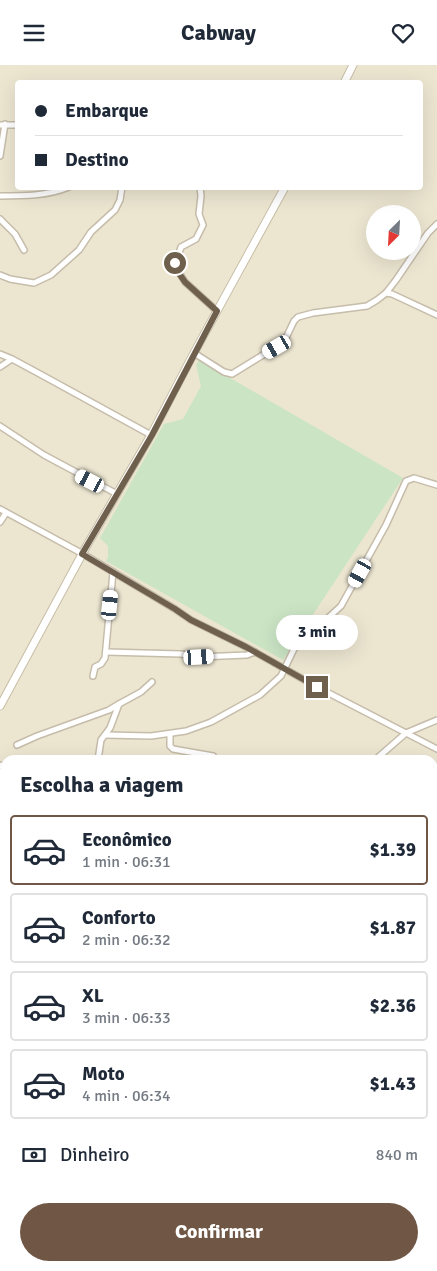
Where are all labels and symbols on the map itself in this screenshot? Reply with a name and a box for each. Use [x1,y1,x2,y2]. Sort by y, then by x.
north arrow [366,205,421,260]
route start [164,252,186,274]
car [260,333,293,361]
car [73,468,106,494]
car [346,556,373,590]
car [100,589,119,621]
callout: 3 min [276,615,358,649]
car [183,649,214,665]
route end [306,676,328,698]

